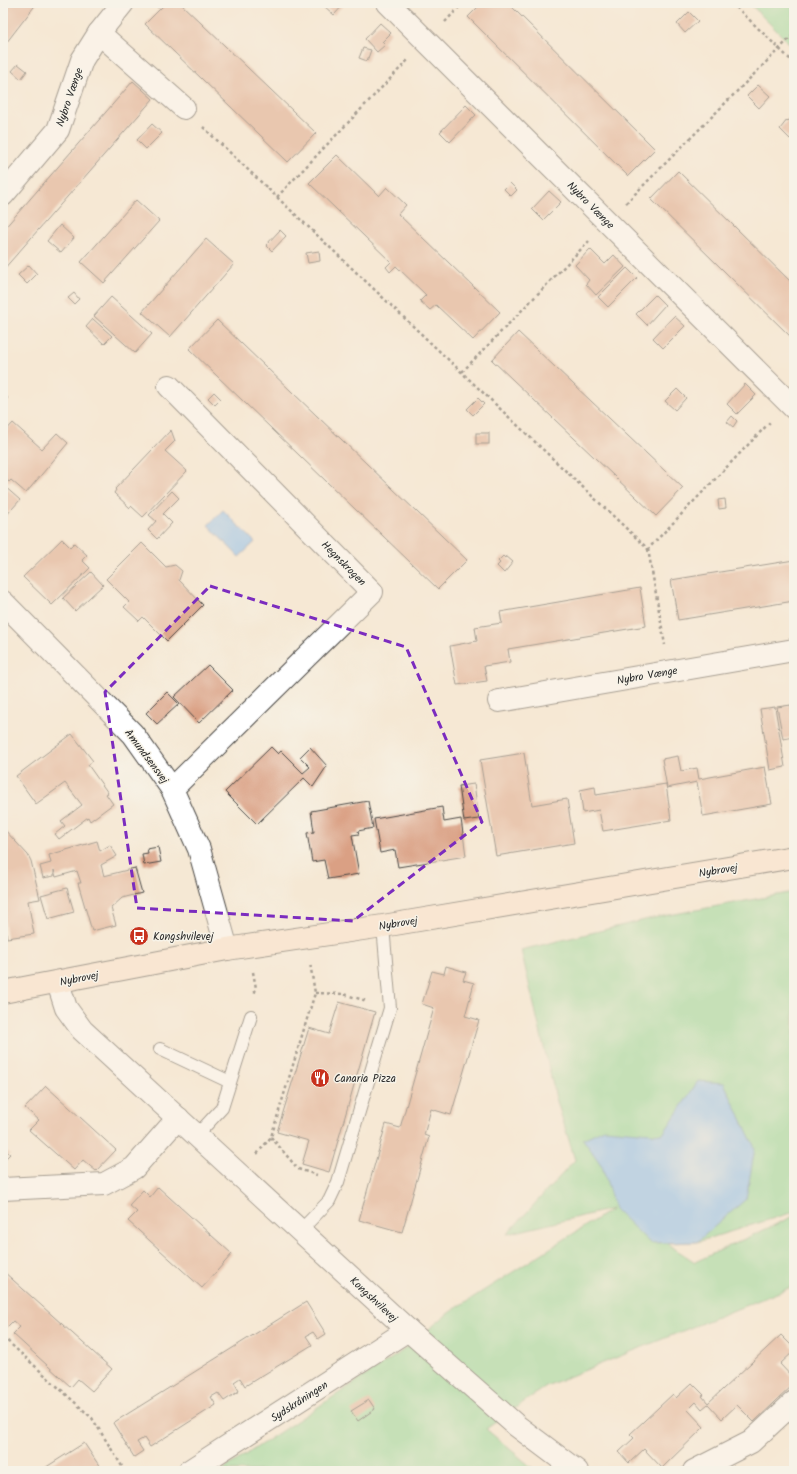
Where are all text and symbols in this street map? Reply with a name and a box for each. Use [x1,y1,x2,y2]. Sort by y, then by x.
street label: Nybro Vænge [51,65,88,129]
street label: Nybro Vænge [562,178,618,234]
street label: Hegnskrogen [316,537,370,591]
street label: Nybro Vænge [615,662,679,690]
street label: Amundsensvej [120,725,174,789]
street label: Nybrovej [697,859,740,883]
street label: Nybrovej [377,912,420,936]
bus stop icon: Kongshvilevej [128,925,150,947]
place label: Kongshvilevej [153,928,215,946]
street label: Nybrovej [58,966,101,992]
restaurant icon: Canaria Pizza [309,1067,331,1089]
place label: Canaria Pizza [334,1070,396,1088]
street label: Kongshvilevej [345,1273,402,1328]
street label: Sydskråningen [267,1376,332,1427]

